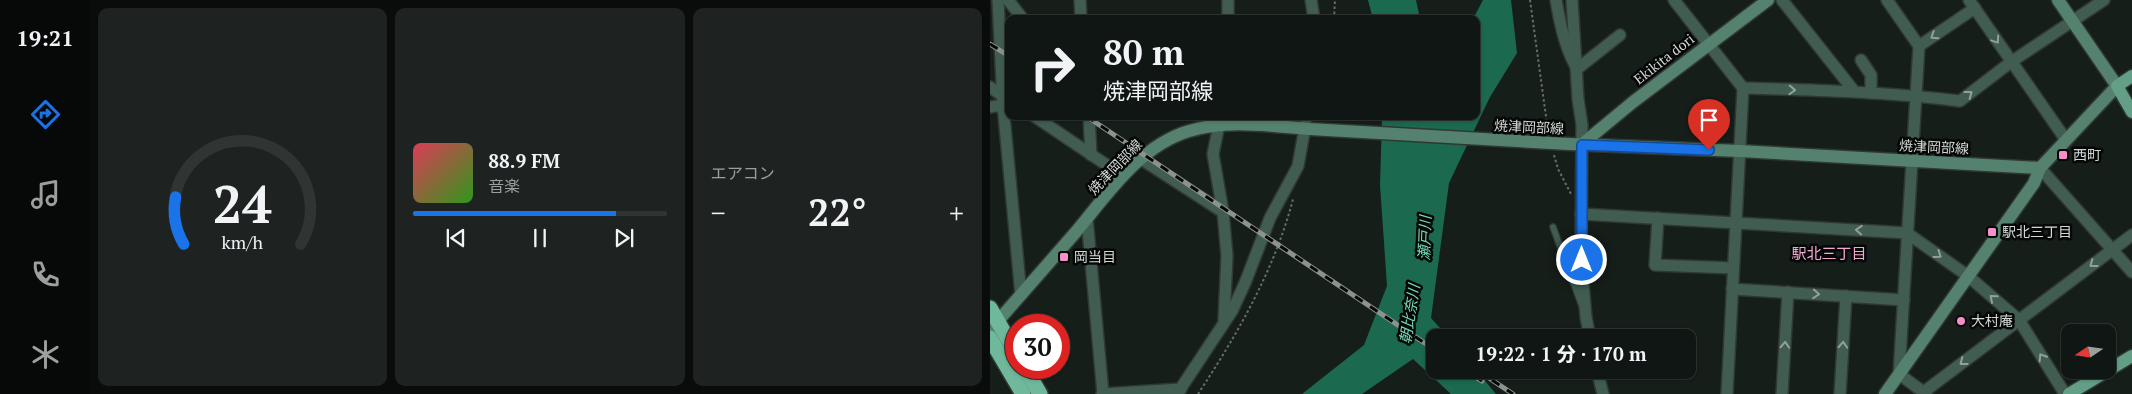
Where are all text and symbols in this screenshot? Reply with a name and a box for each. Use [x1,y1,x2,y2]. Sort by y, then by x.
text: 19:21 [16,23,74,52]
text: 80 m [1103,29,1184,75]
street label: Ekikita dori [1630,29,1698,88]
one-way arrow [1931,29,1940,39]
icon: right [1020,35,1085,100]
one-way arrow [1990,35,1999,44]
text: 焼津岡部線 [1103,76,1213,105]
one-way arrow [1788,84,1796,95]
one-way arrow [1963,91,1973,100]
icon: directions [28,97,63,132]
pin [1688,99,1730,150]
icon: arrive [1695,106,1723,134]
street label: 焼津岡部線 [1494,115,1564,138]
street label: 焼津岡部線 [1083,135,1146,198]
street label: 焼津岡部線 [1899,135,1969,158]
place label: 西町 [2073,145,2101,164]
text: 88.9 FM [488,148,560,173]
marker: 西町 [2057,149,2069,161]
text: エアコン [711,162,775,184]
text: 24 [213,169,273,238]
text: 音楽 [488,175,520,197]
icon: music [28,177,63,212]
text: 22° [808,187,867,237]
text: − [711,194,726,231]
text: + [949,194,964,231]
water label: 瀬戸川 [1413,213,1435,261]
place label: 駅北三丁目 [2002,222,2072,241]
icon: previous [442,224,470,252]
icon: pause [526,224,554,252]
icon: next [610,224,638,252]
one-way arrow [1855,225,1863,236]
marker: 駅北三丁目 [1986,226,1998,238]
text: km/h [222,230,264,254]
position arrow [1555,233,1607,285]
district label: 駅北三丁目 [1791,243,1867,263]
place label: 岡当目 [1074,247,1116,266]
one-way arrow [1932,248,1941,258]
marker: 岡当目 [1058,251,1070,263]
icon: phone [28,257,63,292]
one-way arrow [2089,258,2099,267]
water label: 朝比奈川 [1394,281,1424,345]
one-way arrow [1812,289,1820,300]
one-way arrow [1990,295,1999,304]
place label: 大村庵 [1971,311,2013,330]
speed limit sign: 30 [1005,314,1070,379]
marker: 大村庵 [1955,315,1967,327]
north arrow [2061,324,2116,379]
map controls [2061,324,2116,379]
icon: climate [28,337,63,372]
text: 19:22 · 1 分 · 170 m [1476,341,1646,366]
one-way arrow [1779,341,1790,349]
one-way arrow [1837,341,1848,349]
one-way arrow [2038,353,2048,362]
one-way arrow [1959,356,1969,365]

